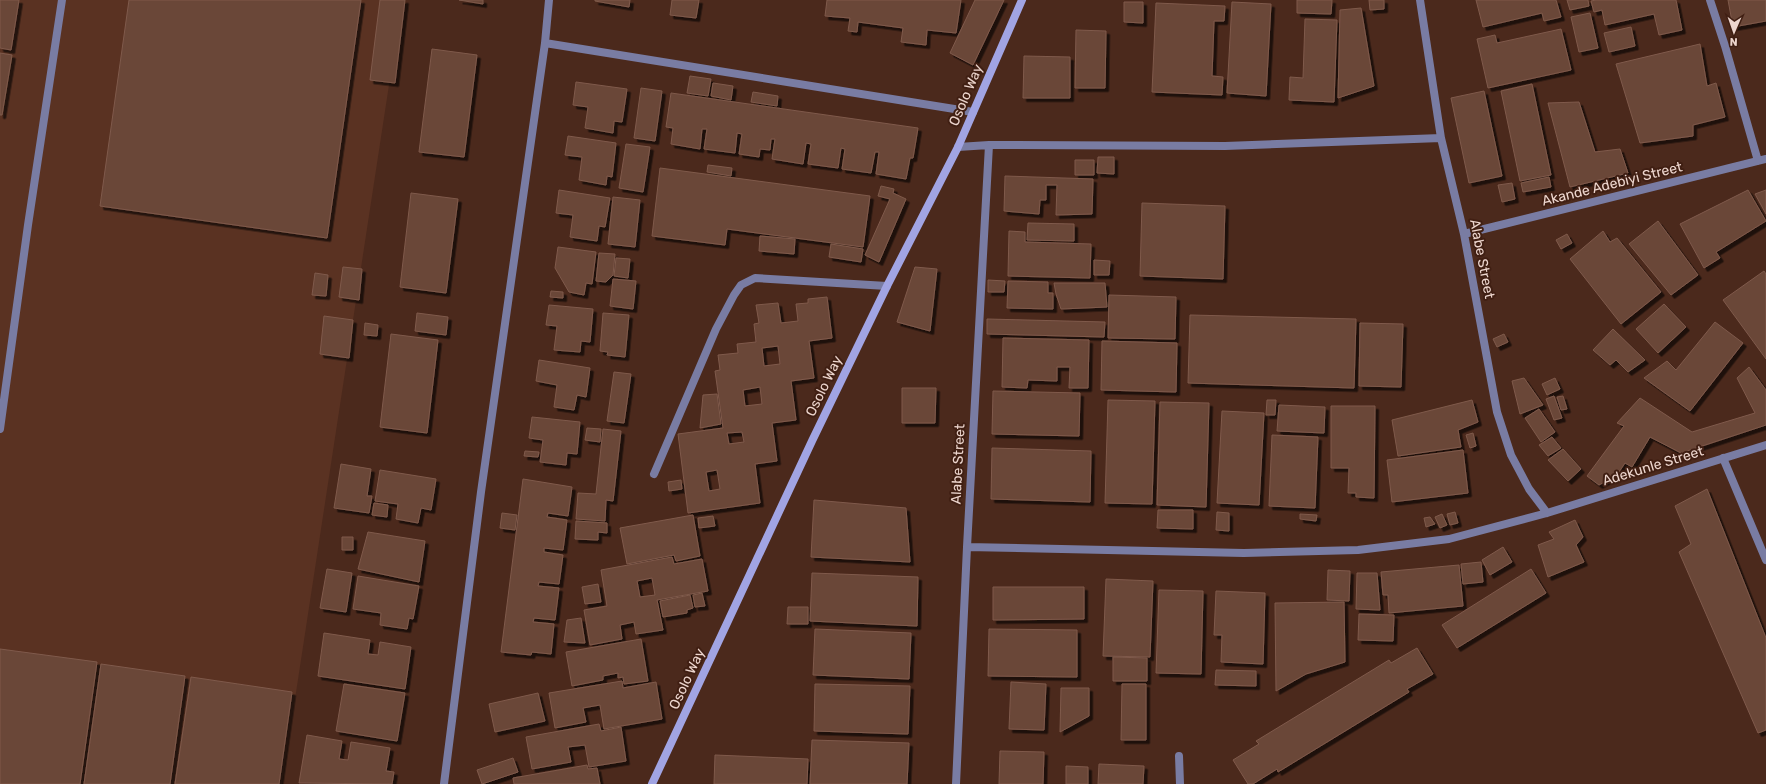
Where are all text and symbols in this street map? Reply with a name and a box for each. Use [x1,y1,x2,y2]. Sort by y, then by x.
north arrow [1714,12,1754,52]
text: N [1729,35,1738,48]
street label: Osolo Way [945,61,987,128]
street label: Akande Adebiyi Street [1540,158,1684,210]
street label: Alabe Street [1466,218,1498,301]
street label: Osolo Way [802,353,846,419]
street label: Alabe Street [947,423,969,505]
street label: Adekunle Street [1600,442,1706,489]
street label: Osolo Way [665,645,709,712]

